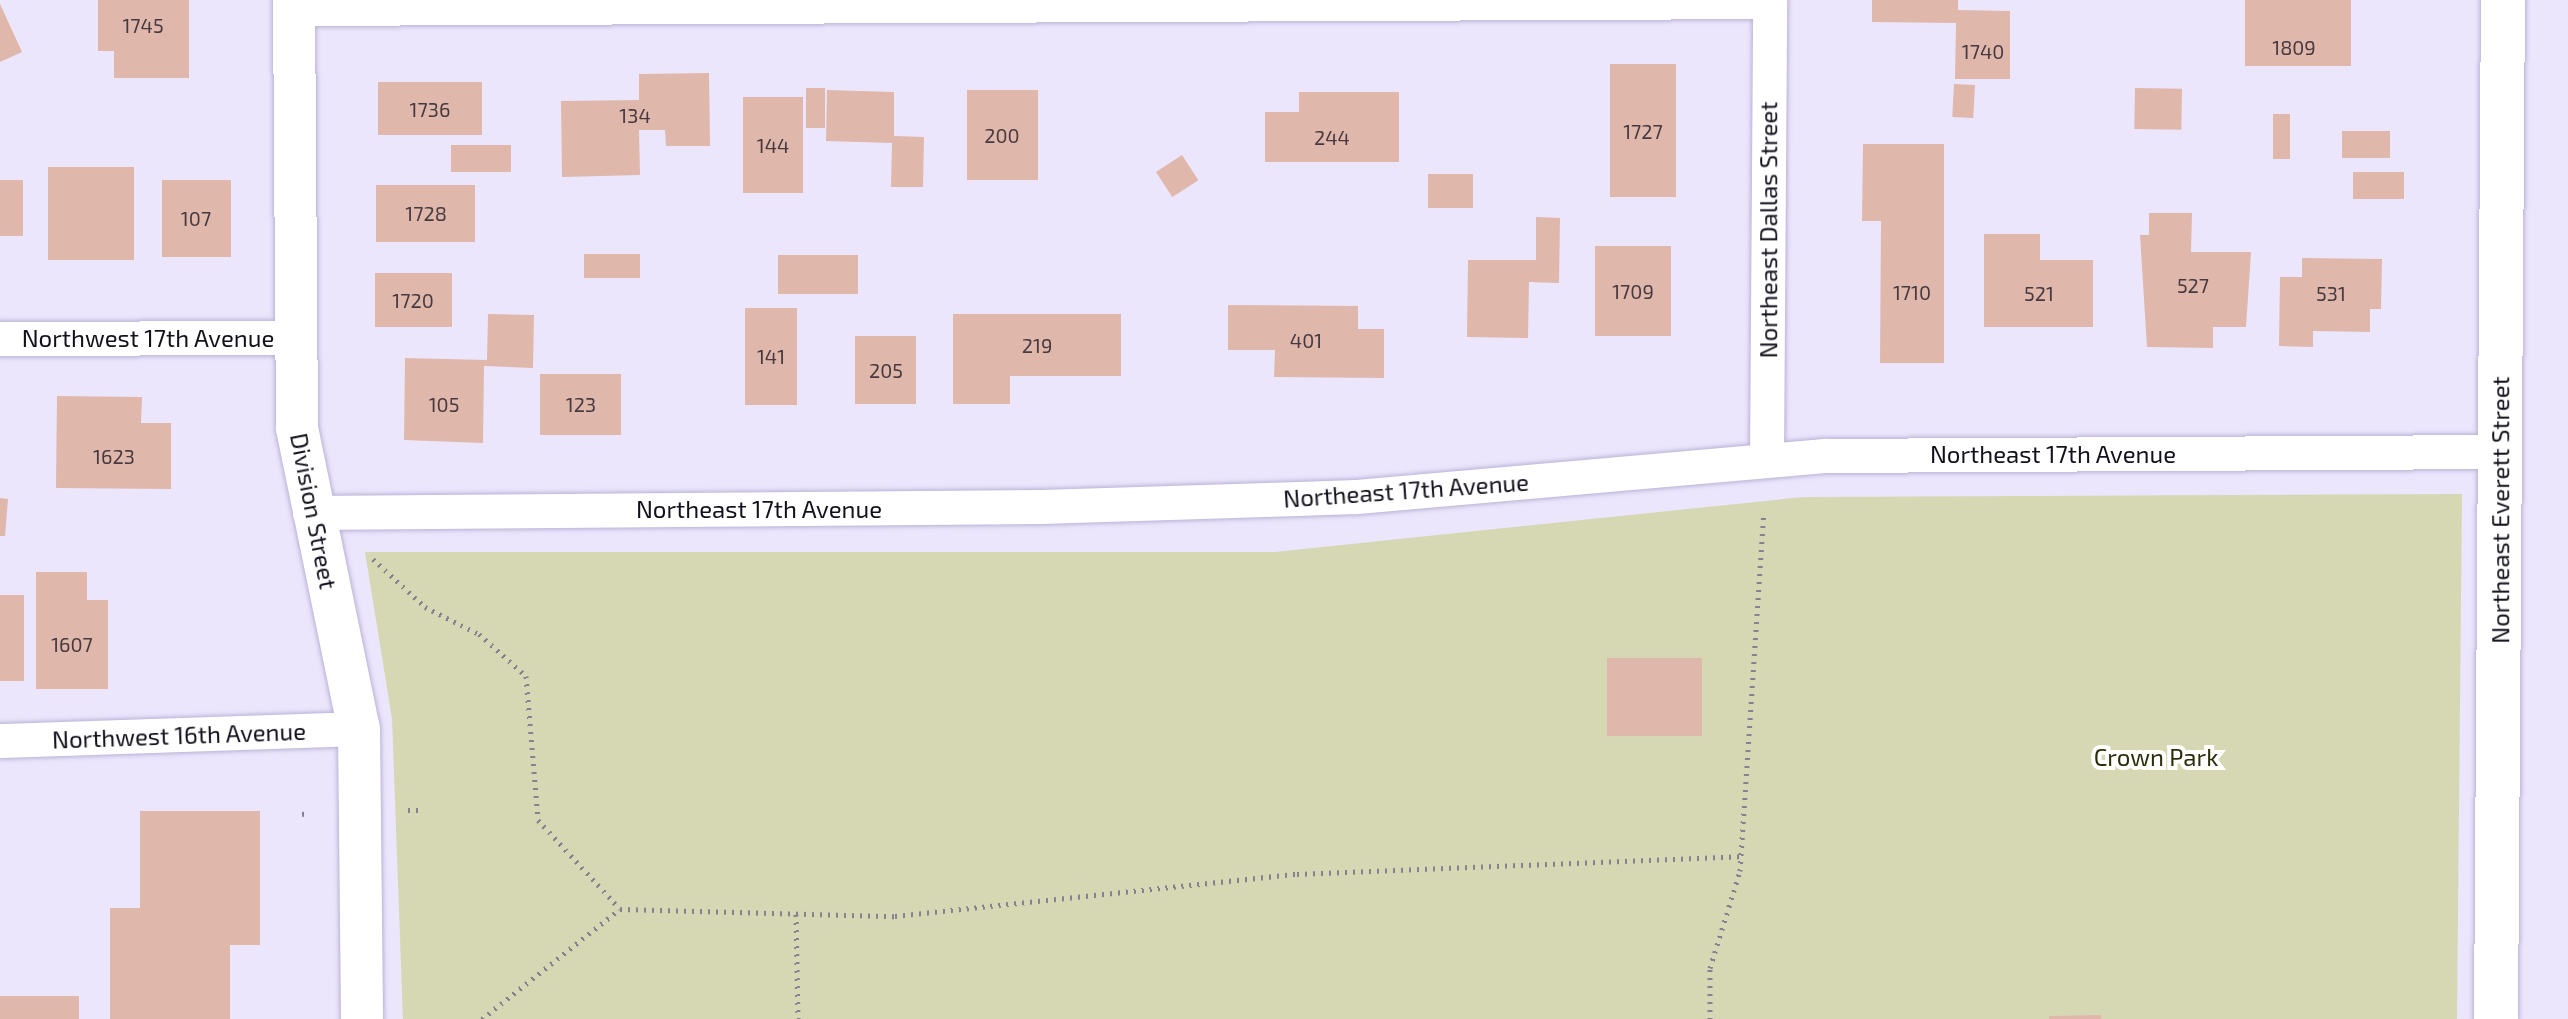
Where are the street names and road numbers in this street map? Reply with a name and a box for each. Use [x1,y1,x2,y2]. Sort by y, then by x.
street label: Northeast Dallas Street [1754,102,1782,358]
street label: Northwest 17th Avenue [21,324,275,352]
street label: Northeast Everett Street [2486,376,2514,644]
street label: Division Street [285,431,343,591]
street label: Northeast 17th Avenue [1930,440,2176,468]
street label: Northeast 17th Avenue [1282,467,1530,513]
street label: Northeast 17th Avenue [636,495,882,523]
street label: Northwest 16th Avenue [51,716,307,754]

